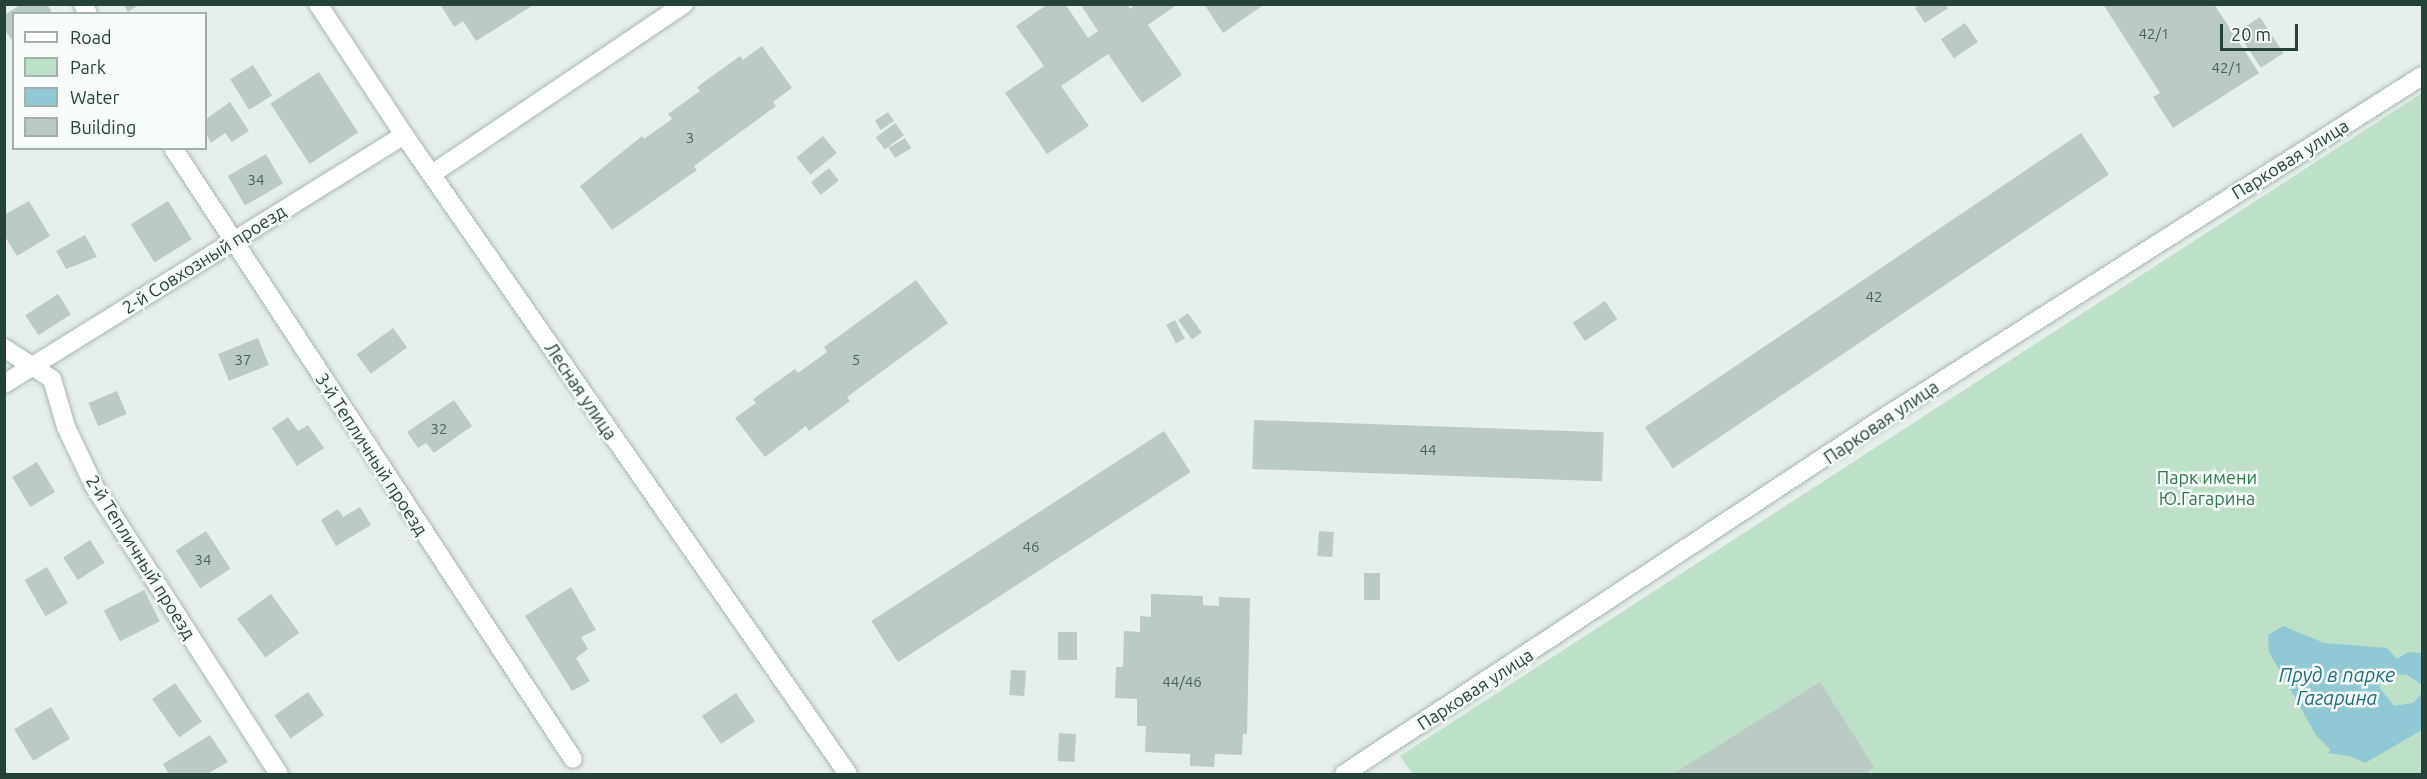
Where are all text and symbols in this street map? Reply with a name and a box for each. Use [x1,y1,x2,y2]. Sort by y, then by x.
legend [12,12,207,150]
scale bar [2223,12,2301,50]
text: 20 m [2231,24,2271,44]
house number: 42/1 [2139,25,2169,43]
text: Road [70,27,112,47]
text: Park [70,57,106,77]
house number: 42/1 [2212,59,2242,77]
text: Water [70,87,119,107]
street label: Парковая улица [2227,114,2353,204]
text: Building [70,117,136,137]
house number: 3 [686,129,694,147]
house number: 34 [248,171,264,189]
street label: 2-й Совхозный проезд [118,200,290,318]
house number: 42 [1866,288,1882,306]
street label: Лесная улица [540,338,622,444]
house number: 37 [235,351,251,369]
house number: 5 [852,351,860,369]
street label: 3-й Тепличный проезд [311,369,433,539]
street label: Парковая улица [1819,376,1943,468]
house number: 32 [431,420,447,438]
house number: 44 [1420,441,1436,459]
park label: Парк имени Ю.Гагарина [2157,467,2257,510]
street label: 2-й Тепличный проезд [82,471,200,643]
house number: 46 [1023,538,1039,556]
house number: 34 [195,551,211,569]
street label: Парковая улица [1413,643,1537,735]
water label: Пруд в парке Гагарина [2279,663,2395,710]
house number: 44/46 [1162,673,1202,691]

